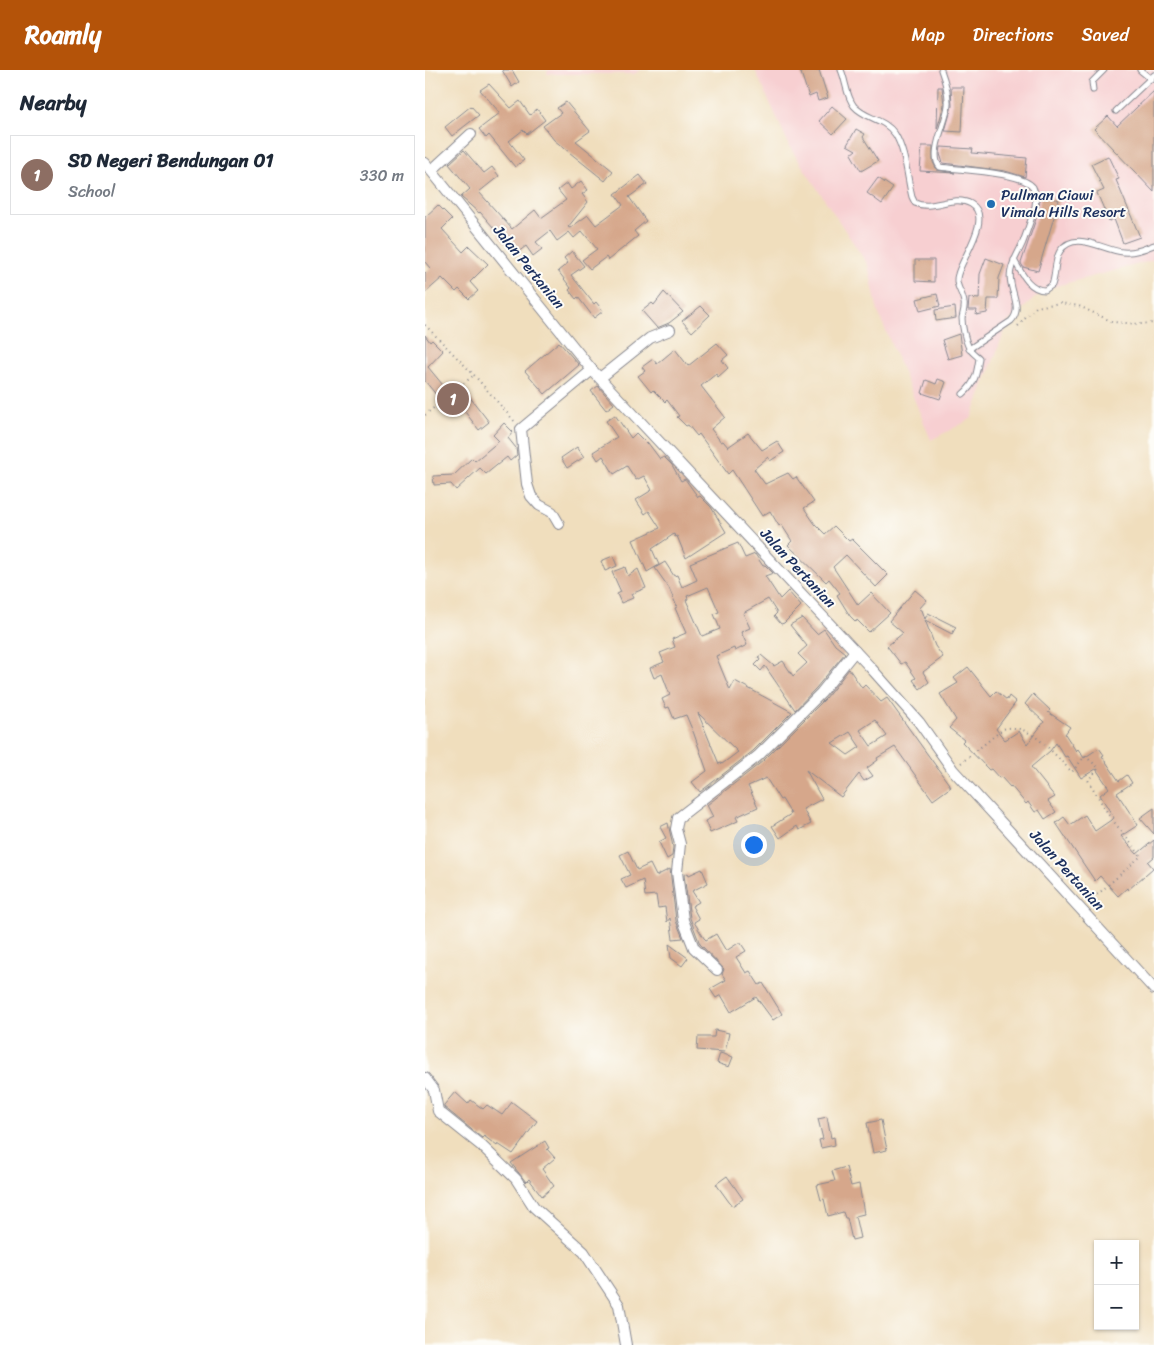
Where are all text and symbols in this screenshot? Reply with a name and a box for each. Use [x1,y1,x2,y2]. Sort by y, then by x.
text: Roamly [25,14,101,56]
text: Map [912,19,945,51]
text: Directions [973,19,1054,51]
text: Saved [1082,19,1129,51]
text: Nearby [20,84,86,122]
text: SD Negeri Bendungan 01 [68,144,274,177]
text: 1 [34,161,40,190]
text: 330 m [360,161,404,190]
text: School [68,177,115,206]
place label: Pullman Ciawi Vimala Hills Resort [1001,182,1126,225]
marker: Pullman Ciawi Vimala Hills Resort [985,198,997,210]
street label: Jalan Pertanian [486,218,571,315]
pin: 1 [437,380,469,418]
street label: Jalan Pertanian [753,521,842,614]
street label: Jalan Pertanian [1022,822,1111,917]
your location [741,832,767,858]
map controls [1094,1240,1139,1330]
button: + [1094,1240,1139,1285]
button: − [1094,1285,1139,1330]

